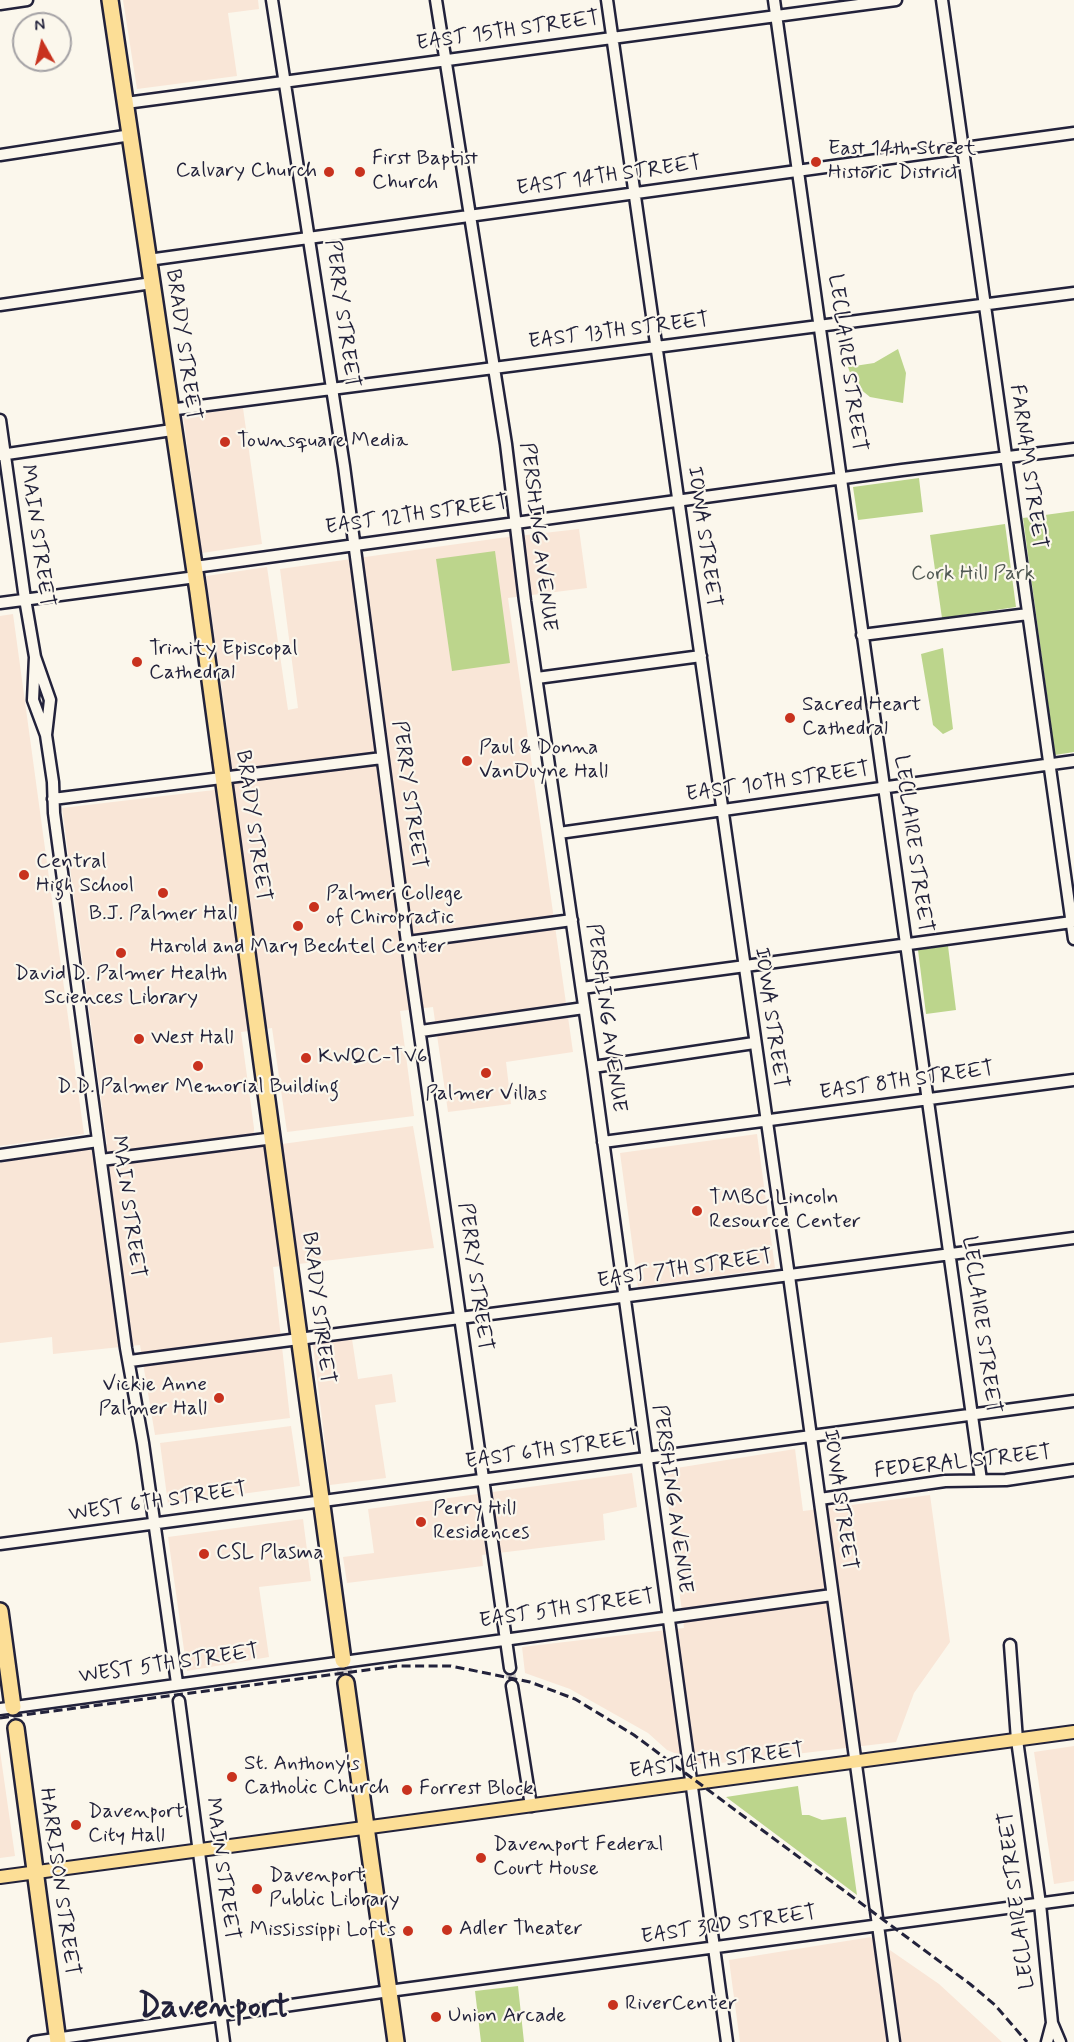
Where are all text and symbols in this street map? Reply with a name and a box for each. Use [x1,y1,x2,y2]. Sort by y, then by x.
street label: EAST 15TH STREET [415,7,601,57]
north arrow [12,12,72,72]
text: N [33,15,46,37]
place label: East 14th Street Historic District [828,137,976,187]
place label: First Baptist Church [372,147,478,197]
street label: EAST 14TH STREET [515,152,703,202]
marker: East 14th Street Historic District [809,155,823,169]
place label: Calvary Church [175,159,317,185]
marker: Calvary Church [322,165,336,179]
marker: First Baptist Church [353,165,367,179]
street label: PERRY STREET [318,238,364,390]
street label: BRADY STREET [159,268,205,422]
street label: LECLAIRE STREET [821,273,871,453]
street label: EAST 13TH STREET [527,308,711,356]
street label: FARNAM STREET [1003,383,1051,551]
place label: Townsquare Media [237,429,408,455]
marker: Townsquare Media [218,435,232,449]
street label: PERSHING AVENUE [513,441,561,633]
street label: MAIN STREET [14,463,58,609]
street label: IOWA STREET [681,465,725,609]
street label: EAST 12TH STREET [324,491,510,541]
park label: Cork Hill Park [911,562,1035,588]
place label: Trinity Episcopal Cathedral [149,637,298,687]
marker: Trinity Episcopal Cathedral [130,655,144,669]
place label: Sacred Heart Cathedral [802,693,921,743]
marker: Sacred Heart Cathedral [783,711,797,725]
street label: PERRY STREET [385,719,431,871]
place label: Paul & Donna VanDuyne Hall [479,736,608,786]
street label: BRADY STREET [229,749,275,903]
marker: Paul & Donna VanDuyne Hall [460,754,474,768]
street label: LECLAIRE STREET [887,754,937,934]
street label: EAST 10TH STREET [684,758,872,808]
place label: Central High School [36,850,134,900]
marker: Central High School [17,868,31,882]
place label: Palmer College of Chiropractic [326,882,463,932]
marker: B.J. Palmer Hall [156,886,170,900]
marker: Palmer College of Chiropractic [307,900,321,914]
place label: B.J. Palmer Hall [89,902,237,928]
marker: Harold and Mary Bechtel Center [291,919,305,933]
street label: PERSHING AVENUE [579,922,631,1114]
place label: Harold and Mary Bechtel Center [150,935,446,961]
marker: David D. Palmer Health Sciences Library [114,946,128,960]
street label: IOWA STREET [748,946,792,1090]
place label: David D. Palmer Health Sciences Library [15,962,227,1012]
place label: West Hall [151,1026,234,1052]
marker: West Hall [132,1032,146,1046]
place label: KWQC-TV6 [318,1045,428,1071]
marker: KWQC-TV6 [299,1051,313,1065]
street label: EAST 8TH STREET [818,1057,996,1107]
marker: D.D. Palmer Memorial Building [191,1059,205,1073]
marker: Palmer Villas [479,1066,493,1080]
place label: D.D. Palmer Memorial Building [57,1075,339,1101]
place label: Palmer Villas [425,1082,547,1108]
street label: MAIN STREET [105,1134,149,1280]
place label: TMBC Lincoln Resource Center [709,1186,861,1236]
street label: PERRY STREET [451,1201,497,1353]
marker: TMBC Lincoln Resource Center [690,1204,704,1218]
street label: BRADY STREET [295,1231,339,1385]
street label: LECLAIRE STREET [955,1235,1005,1415]
street label: EAST 7TH STREET [596,1245,774,1295]
place label: Vickie Anne Palmer Hall [99,1373,207,1423]
marker: Vickie Anne Palmer Hall [212,1391,226,1405]
street label: PERSHING AVENUE [645,1403,697,1595]
street label: EAST 6TH STREET [464,1426,640,1476]
street label: IOWA STREET [817,1428,861,1572]
street label: FEDERAL STREET [873,1441,1053,1485]
street label: WEST 6TH STREET [67,1478,249,1528]
place label: Perry Hill Residences [433,1497,530,1547]
marker: Perry Hill Residences [414,1515,428,1529]
place label: CSL Plasma [216,1541,324,1567]
marker: CSL Plasma [197,1547,211,1561]
street label: EAST 5TH STREET [478,1585,656,1635]
street label: WEST 5TH STREET [77,1640,261,1690]
street label: EAST 4TH STREET [628,1739,806,1785]
place label: St. Anthony's Catholic Church [244,1752,389,1802]
marker: St. Anthony's Catholic Church [225,1770,239,1784]
place label: Forrest Block [419,1777,534,1803]
marker: Forrest Block [400,1783,414,1797]
street label: HARRISON STREET [32,1786,84,1978]
street label: MAIN STREET [199,1796,243,1942]
place label: Davenport City Hall [88,1800,185,1850]
street label: LECLAIRE STREET [995,1810,1041,1990]
marker: Davenport City Hall [69,1818,83,1832]
place label: Davenport Federal Court House [493,1833,664,1883]
marker: Davenport Federal Court House [474,1851,488,1865]
place label: Davenport Public Library [269,1864,399,1914]
marker: Davenport Public Library [250,1882,264,1896]
street label: EAST 3RD STREET [640,1901,818,1951]
place label: Adler Theater [459,1917,583,1943]
place label: Mississippi Lofts [250,1918,396,1944]
marker: Adler Theater [440,1923,454,1937]
marker: Mississippi Lofts [401,1924,415,1938]
district label: Davenport [138,1989,290,2029]
place label: RiverCenter [625,1992,737,2018]
marker: RiverCenter [606,1998,620,2012]
place label: Union Arcade [448,2004,566,2030]
marker: Union Arcade [429,2010,443,2024]

